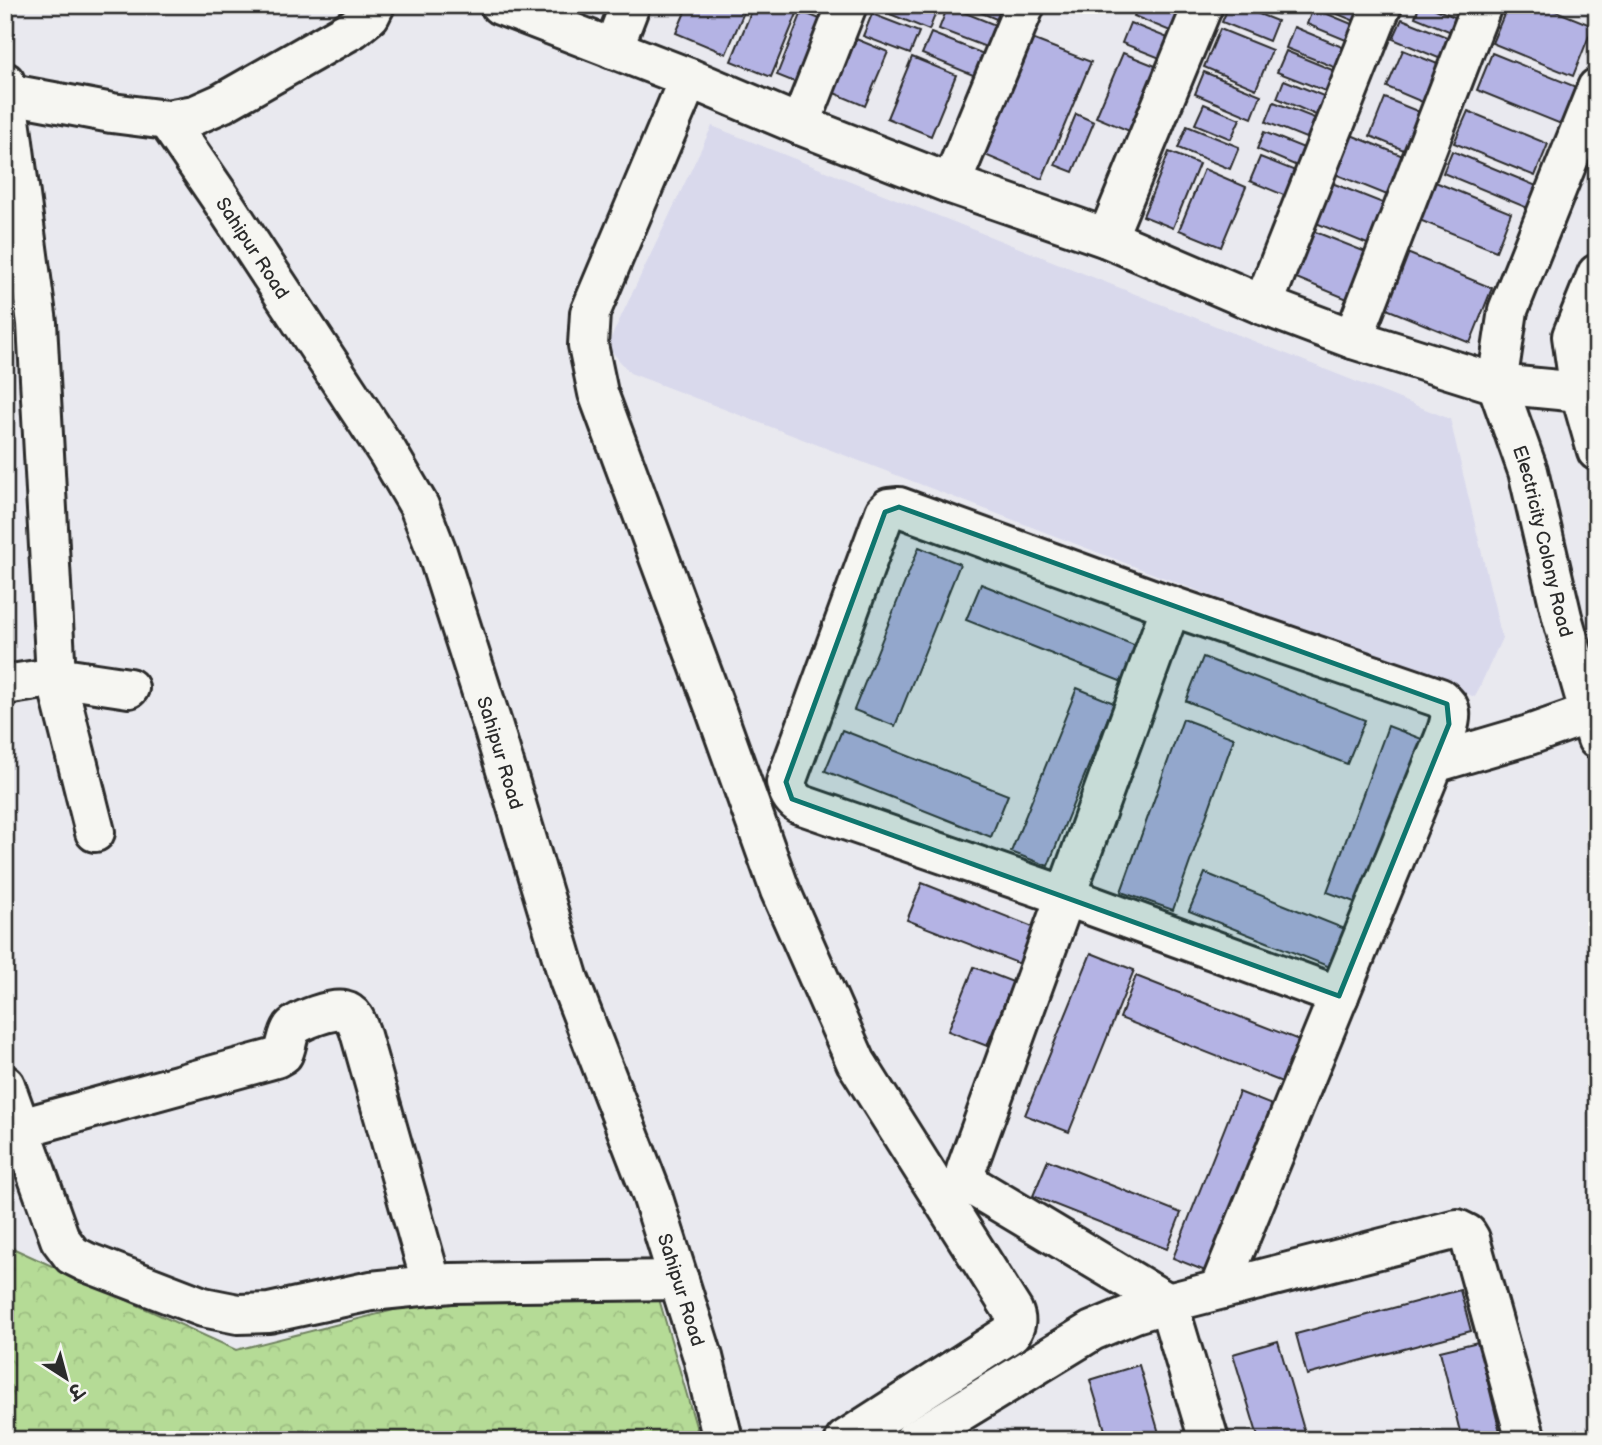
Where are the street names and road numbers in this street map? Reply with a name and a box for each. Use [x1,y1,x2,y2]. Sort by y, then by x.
street label: Sahipur Road [210,194,293,304]
street label: Electricity Colony Road [1507,443,1577,640]
street label: Sahipur Road [471,694,527,812]
street label: Sahipur Road [652,1231,709,1349]

